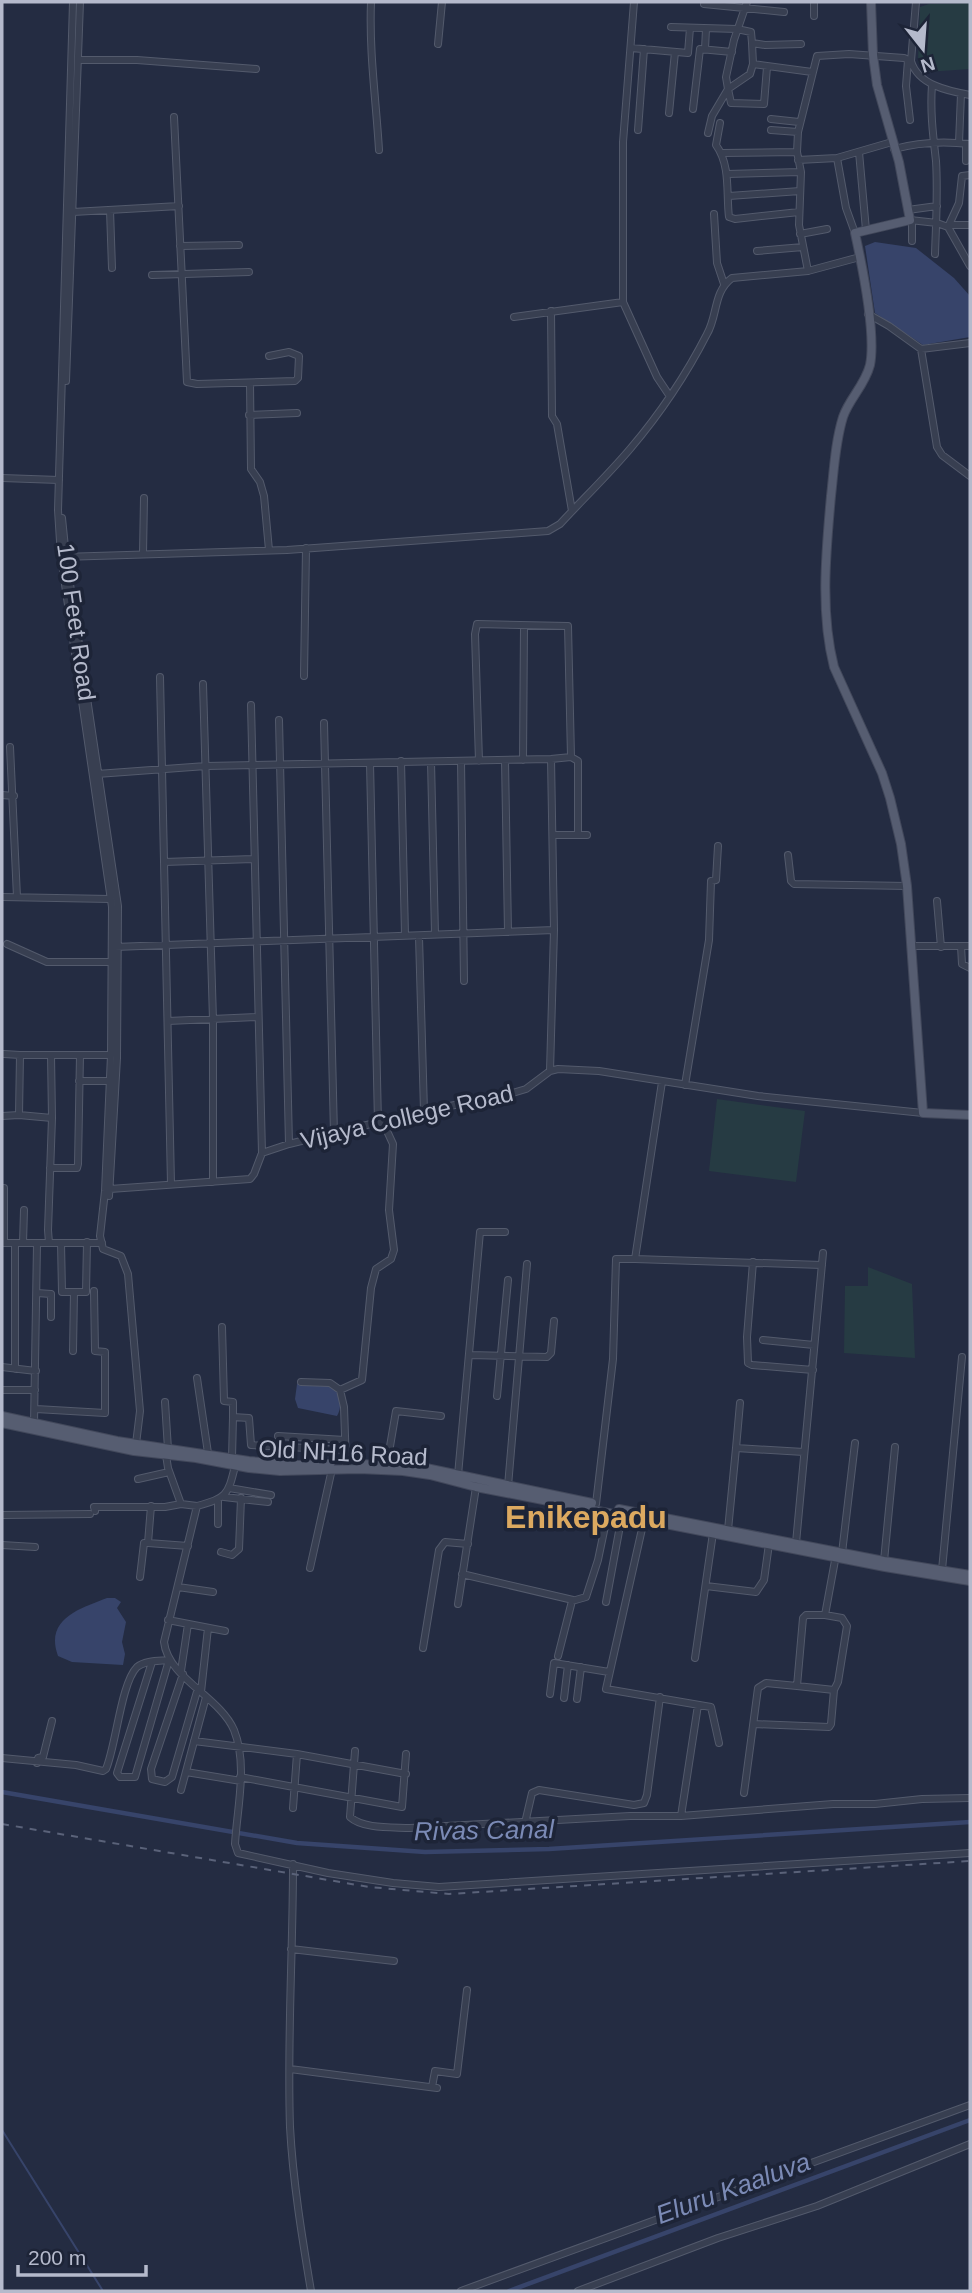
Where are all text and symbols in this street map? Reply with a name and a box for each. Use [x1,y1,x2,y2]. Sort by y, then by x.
north arrow [888,14,958,84]
text: N [918,53,937,77]
street label: 100 Feet Road [52,541,101,702]
street label: Vijaya College Road [298,1079,516,1154]
street label: Old NH16 Road [258,1435,428,1470]
district label: Enikepadu [505,1499,667,1535]
water label: Rivas Canal [414,1814,556,1846]
water label: Eluru Kaaluva [652,2146,814,2230]
scale bar [18,2234,145,2278]
text: 200 m [28,2246,86,2269]

